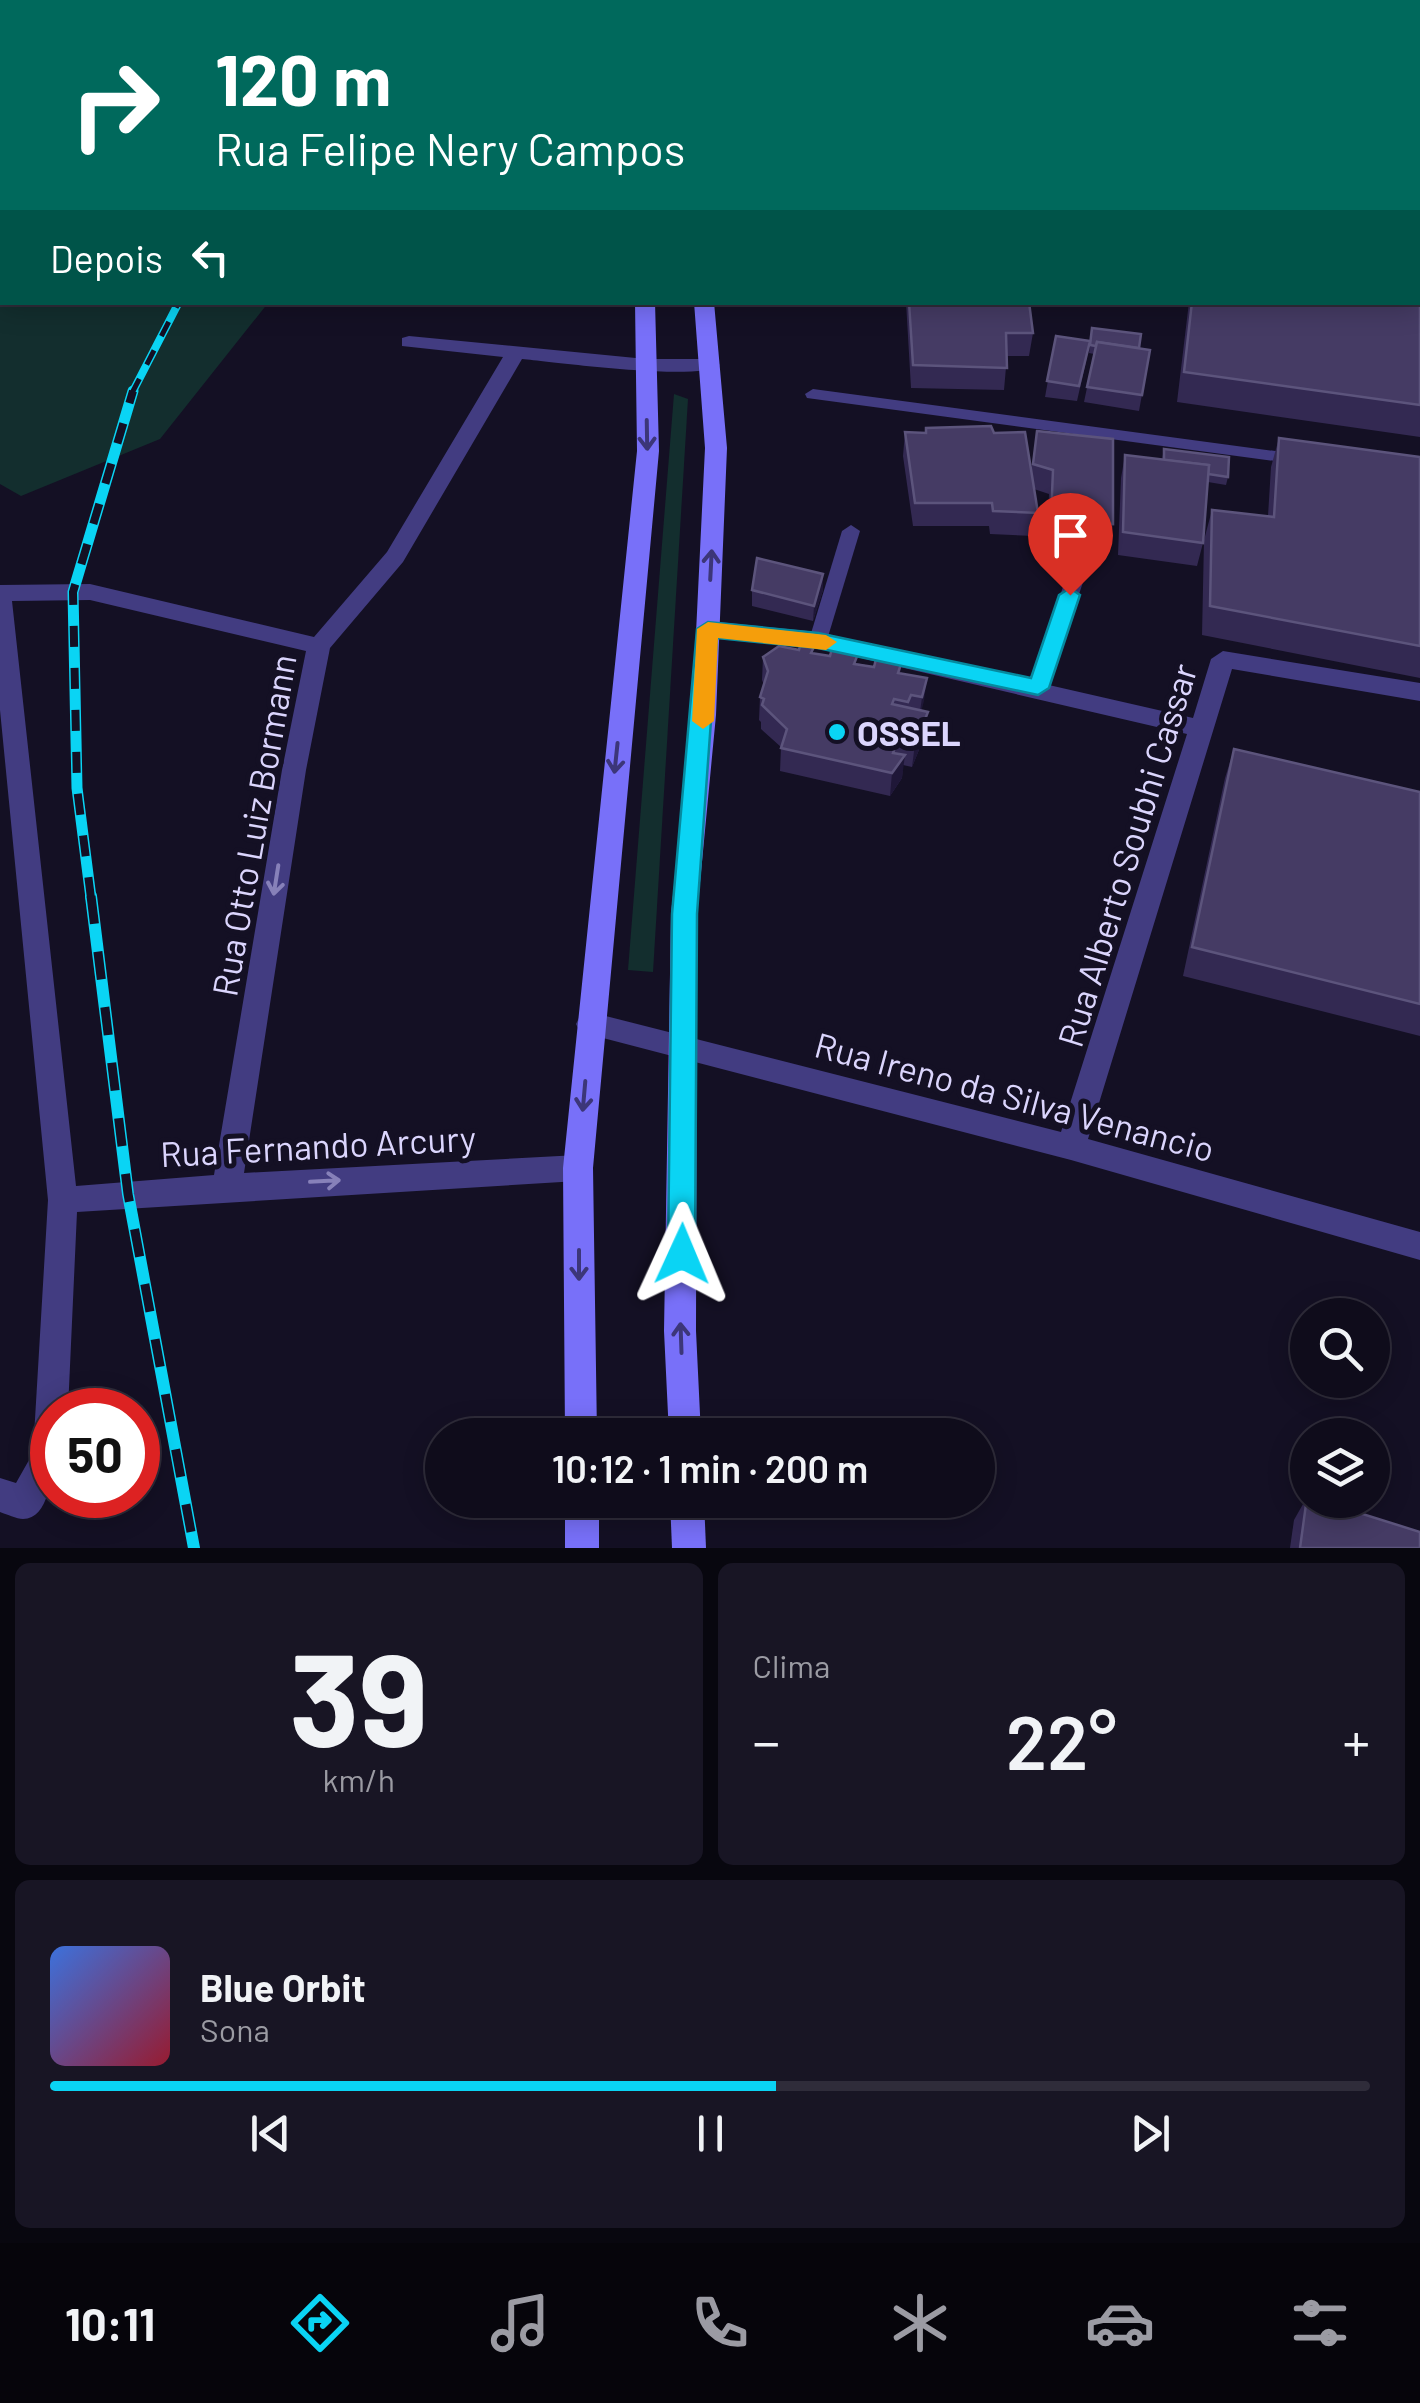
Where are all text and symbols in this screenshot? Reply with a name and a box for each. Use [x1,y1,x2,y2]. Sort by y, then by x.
text: 120 m [215,36,391,120]
icon: right [50,40,180,170]
text: Rua Felipe Nery Campos [215,121,685,175]
icon: left [183,230,238,285]
text: Depois [50,235,163,281]
one-way arrow [638,418,656,450]
pin [1028,493,1113,596]
icon: arrive [1043,508,1098,563]
one-way arrow [701,549,720,581]
street label: Rua Otto Luiz Bormann [202,651,304,999]
street label: Rua Alberto Soubhi Cassar [1048,658,1204,1052]
place label: OSSEL [857,711,961,753]
marker: OSSEL [826,721,848,743]
one-way arrow [607,742,626,774]
one-way arrow [267,863,285,895]
street label: Rua Ireno da Silva Venancio [811,1022,1219,1170]
one-way arrow [574,1079,593,1111]
street label: Rua Fernando Arcury [159,1116,477,1174]
one-way arrow [308,1171,340,1190]
position arrow [630,1202,734,1306]
one-way arrow [570,1248,588,1281]
map controls [1290,1298,1390,1518]
button: search [1290,1298,1390,1398]
one-way arrow [671,1322,690,1354]
speed limit sign: 50 [30,1388,160,1518]
button: layers [1290,1418,1390,1518]
text: 10:12 · 1 min · 200 m [552,1445,868,1491]
text: 39 [289,1617,428,1773]
text: Clima [753,1646,830,1684]
text: 22° [1006,1695,1117,1785]
text: − [753,1707,780,1773]
text: + [1342,1707,1370,1773]
text: km/h [323,1760,395,1798]
text: Blue Orbit [200,1964,366,2010]
text: Sona [200,2010,270,2048]
icon: previous [243,2106,298,2161]
icon: pause [683,2106,738,2161]
icon: next [1123,2106,1178,2161]
icon: directions [285,2288,355,2358]
icon: music [485,2288,555,2358]
icon: phone [685,2288,755,2358]
icon: climate [885,2288,955,2358]
icon: car [1085,2288,1155,2358]
icon: filters [1285,2288,1355,2358]
text: 10:11 [65,2296,155,2350]

